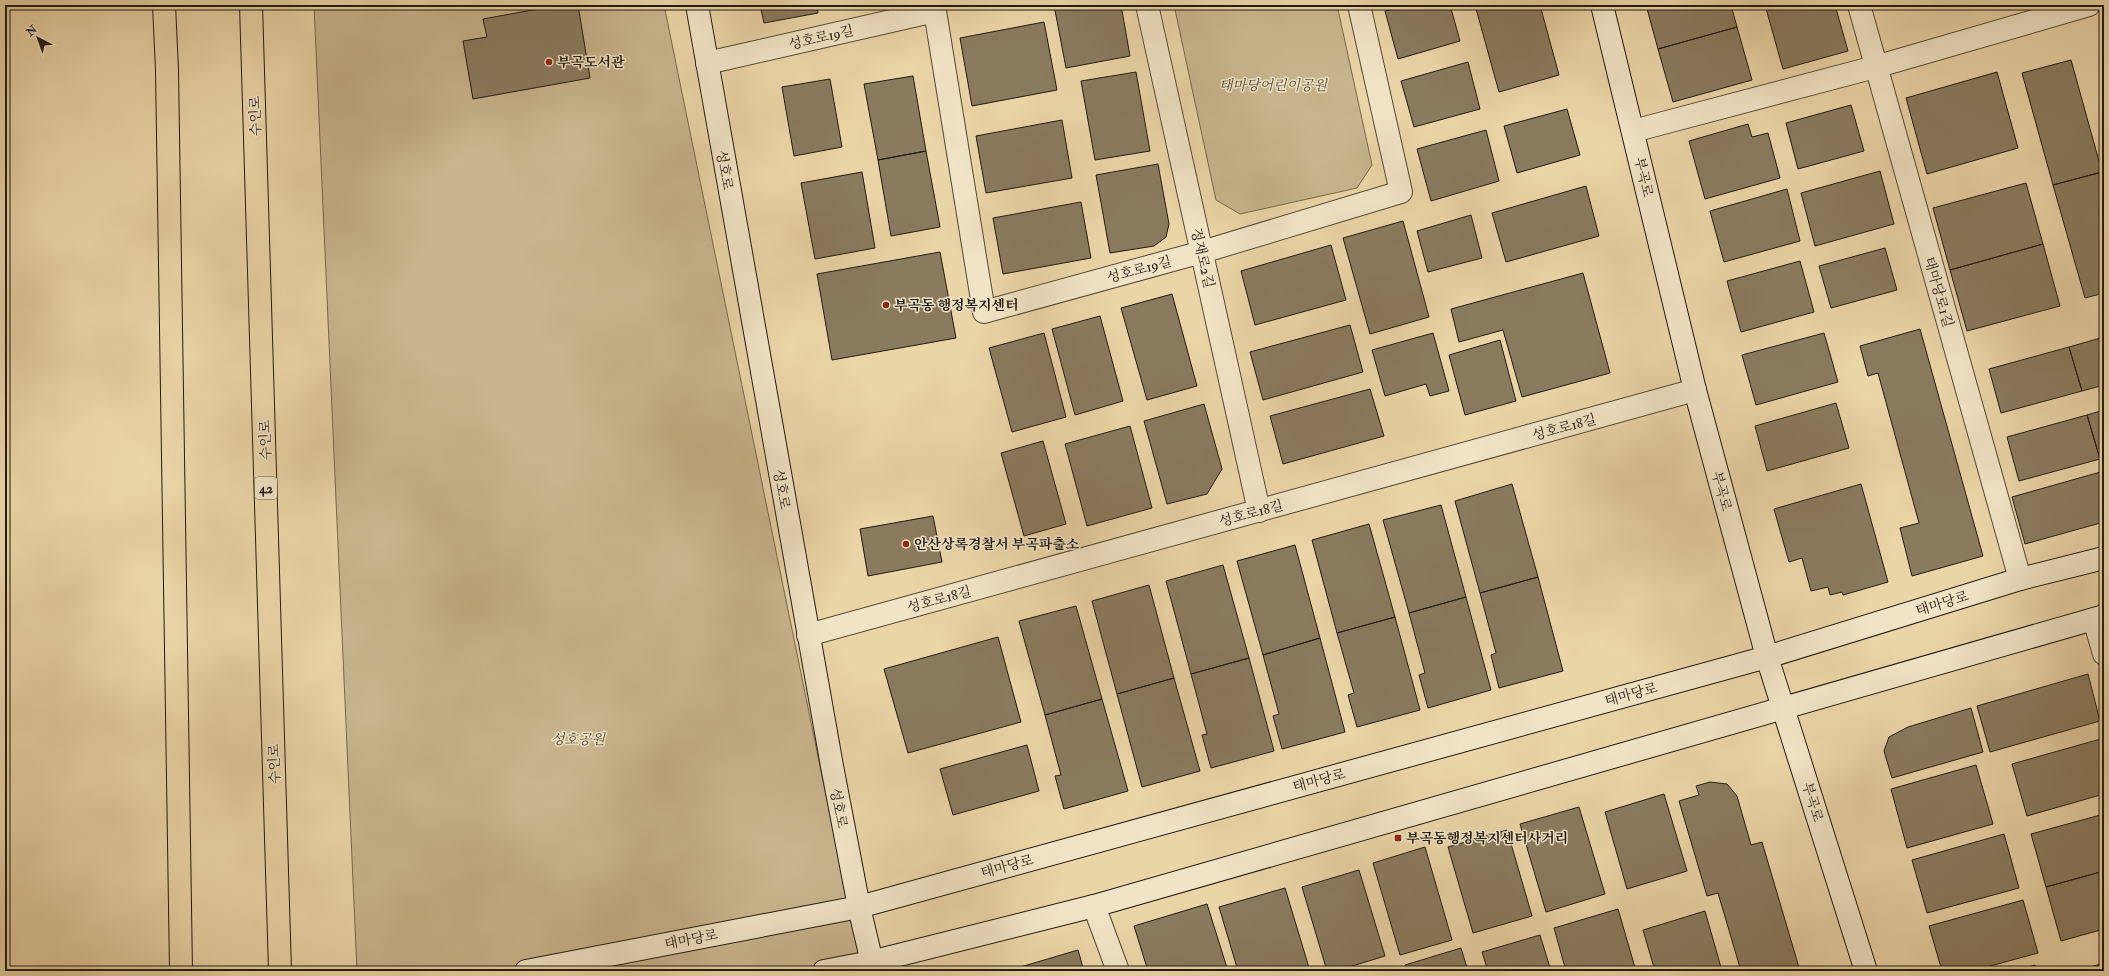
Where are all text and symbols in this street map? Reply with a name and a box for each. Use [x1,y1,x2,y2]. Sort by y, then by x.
north arrow [18,18,58,58]
text: N [23,22,41,40]
street label: 성호로19길 [787,22,855,53]
place label: 부곡도서관 [557,54,625,71]
marker: 부곡도서관 [544,57,554,67]
park label: 태마당어린이공원 [1219,77,1329,94]
street label: 수인로 [246,95,265,137]
street label: 성호로 [713,149,736,192]
street label: 부곡로 [1631,155,1656,199]
street label: 정재로2길 [1187,226,1218,290]
street label: 성호로19길 [1105,253,1173,286]
street label: 태마당로1길 [1920,255,1957,329]
place label: 부곡동 행정복지센터 [894,297,1019,314]
marker: 부곡동 행정복지센터 [881,300,891,310]
street label: 성호로18길 [1530,411,1598,444]
street label: 수인로 [256,419,275,461]
street label: 성호로 [770,468,793,511]
street label: 부곡로 [1708,469,1735,513]
road number: 42 [255,477,277,499]
street label: 성호로18길 [1217,497,1285,530]
place label: 안산상록경찰서 부곡파출소 [914,536,1080,553]
marker: 안산상록경찰서 부곡파출소 [901,539,911,549]
street label: 성호로18길 [905,583,973,616]
street label: 태마당로 [1914,587,1971,620]
street label: 태마당로 [1603,679,1660,710]
park label: 성호공원 [551,731,607,748]
street label: 수인로 [265,743,284,785]
street label: 태마당로 [1291,765,1348,796]
street label: 부곡로 [1798,780,1827,824]
street label: 성호로 [826,787,851,830]
place label: 부곡동행정복지센터사거리 [1406,830,1568,847]
marker: 부곡동행정복지센터사거리 [1393,833,1403,843]
street label: 태마당로 [979,851,1036,882]
street label: 태마당로 [663,926,720,953]

